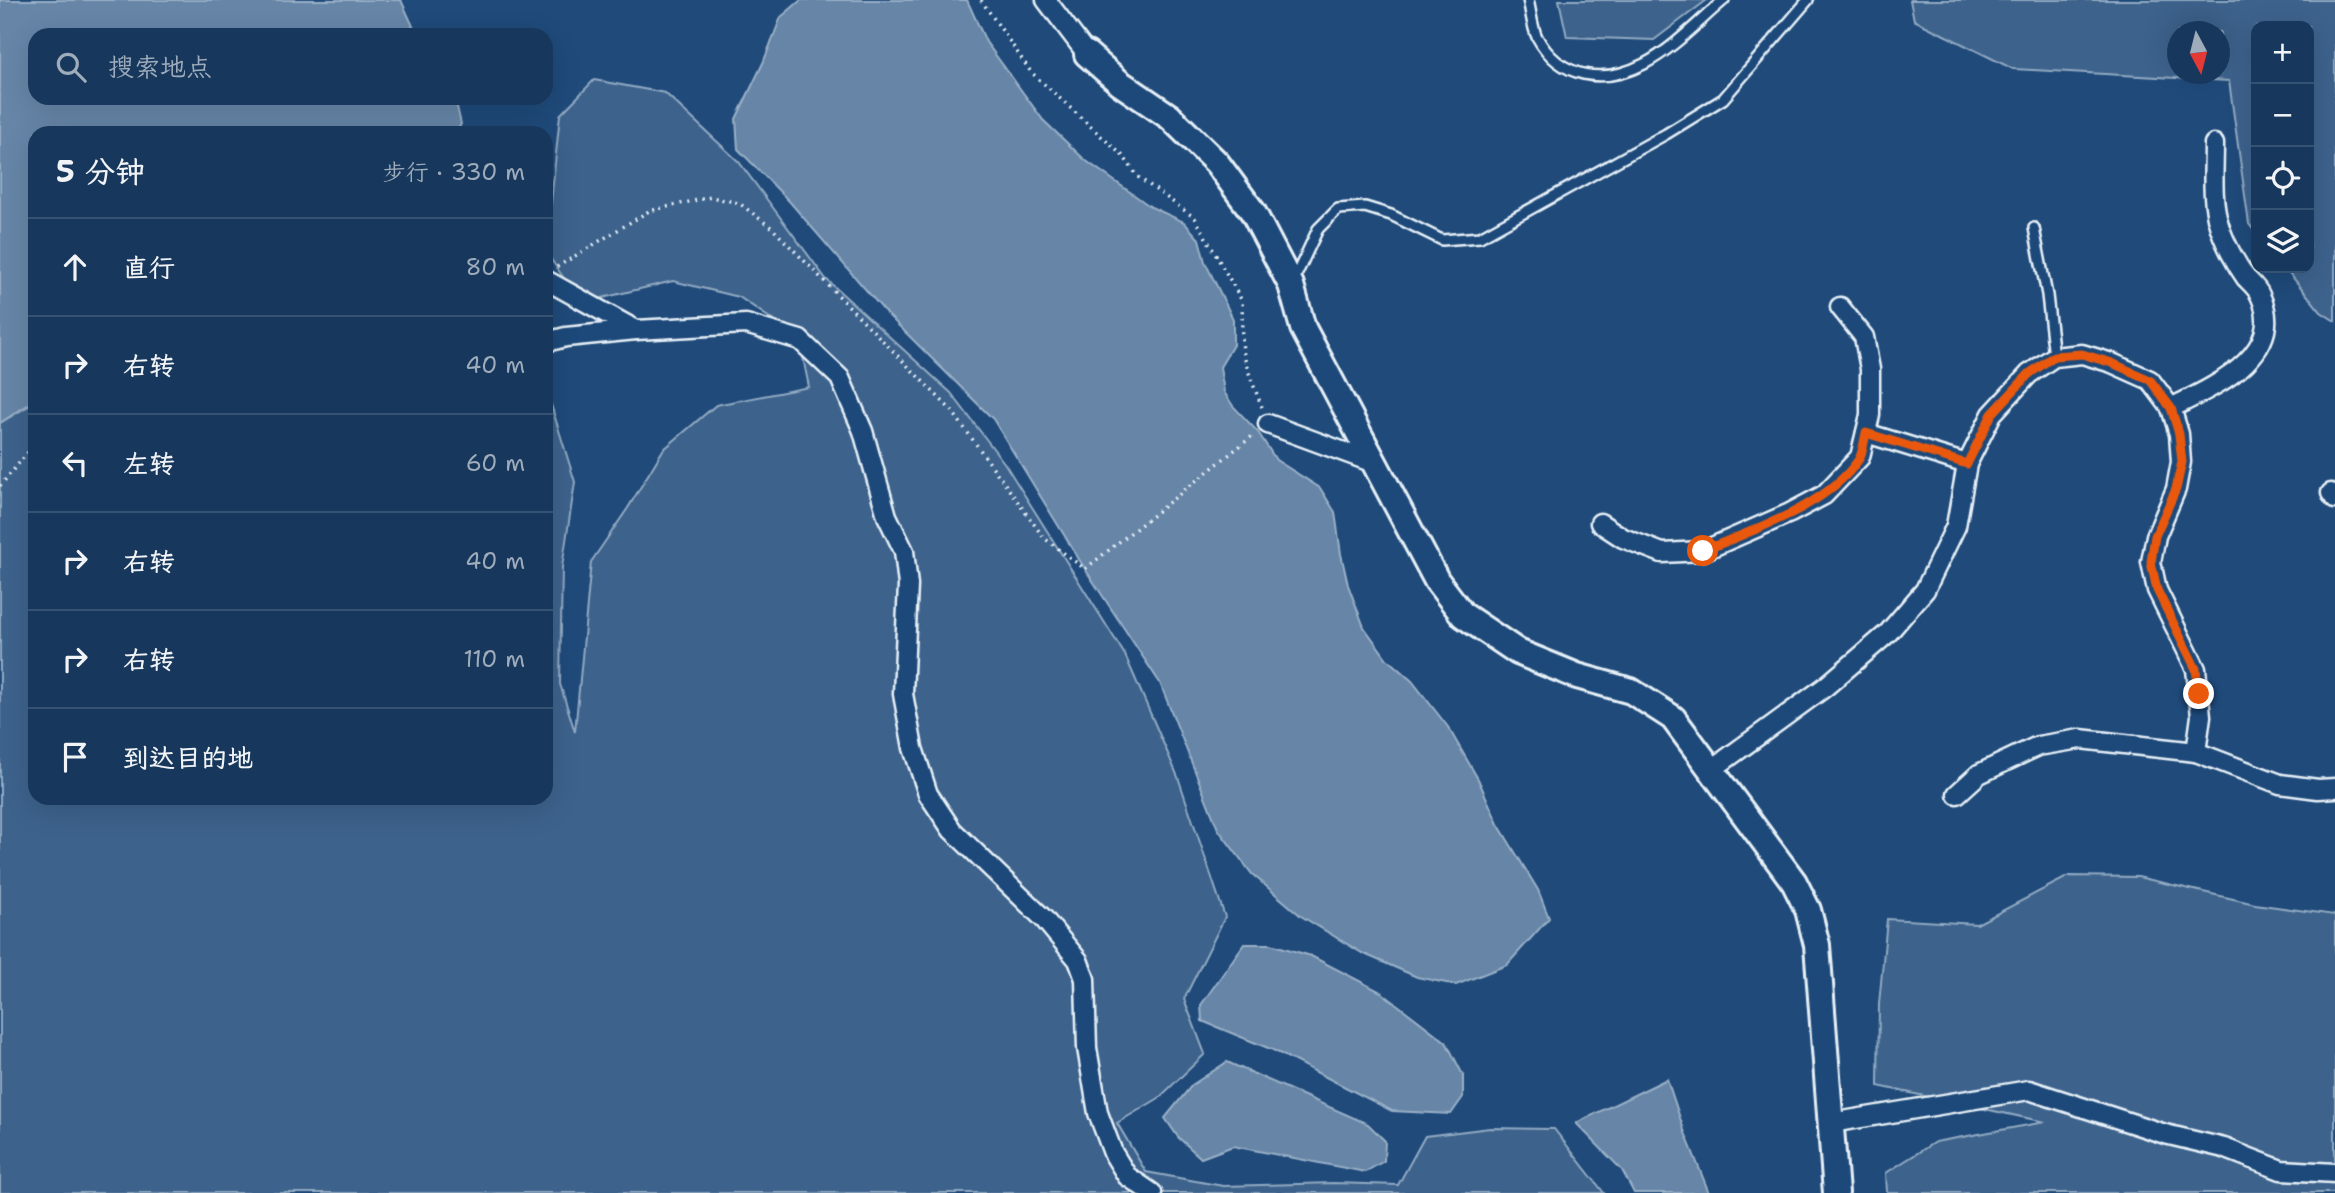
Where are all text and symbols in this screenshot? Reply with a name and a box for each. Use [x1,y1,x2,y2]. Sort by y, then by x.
north arrow [2167,21,2230,84]
map controls [2251,21,2314,273]
button: + [2251,21,2314,84]
search box [28,28,553,105]
icon: search [52,48,90,86]
text: 搜索地点 [108,49,212,84]
button: − [2251,84,2314,147]
button: locate [2251,147,2314,210]
text: 5 分钟 [56,151,145,192]
text: 步行 · 330 m [383,157,525,187]
button: layers [2251,210,2314,273]
icon: ahead [56,248,94,286]
text: 直行 [123,250,175,285]
text: 80 m [466,252,525,282]
icon: right [56,346,94,384]
text: 右转 [123,348,175,383]
text: 40 m [465,350,525,380]
icon: left [56,444,94,482]
text: 左转 [123,446,175,481]
text: 60 m [466,448,525,478]
route start [1687,535,1718,566]
icon: right [56,542,94,580]
text: 右转 [123,544,175,579]
text: 40 m [465,546,525,576]
icon: right [56,640,94,678]
text: 右转 [123,642,175,677]
text: 110 m [463,644,525,674]
route end [2183,678,2214,709]
icon: arrive [56,738,94,776]
text: 到达目的地 [123,740,253,775]

